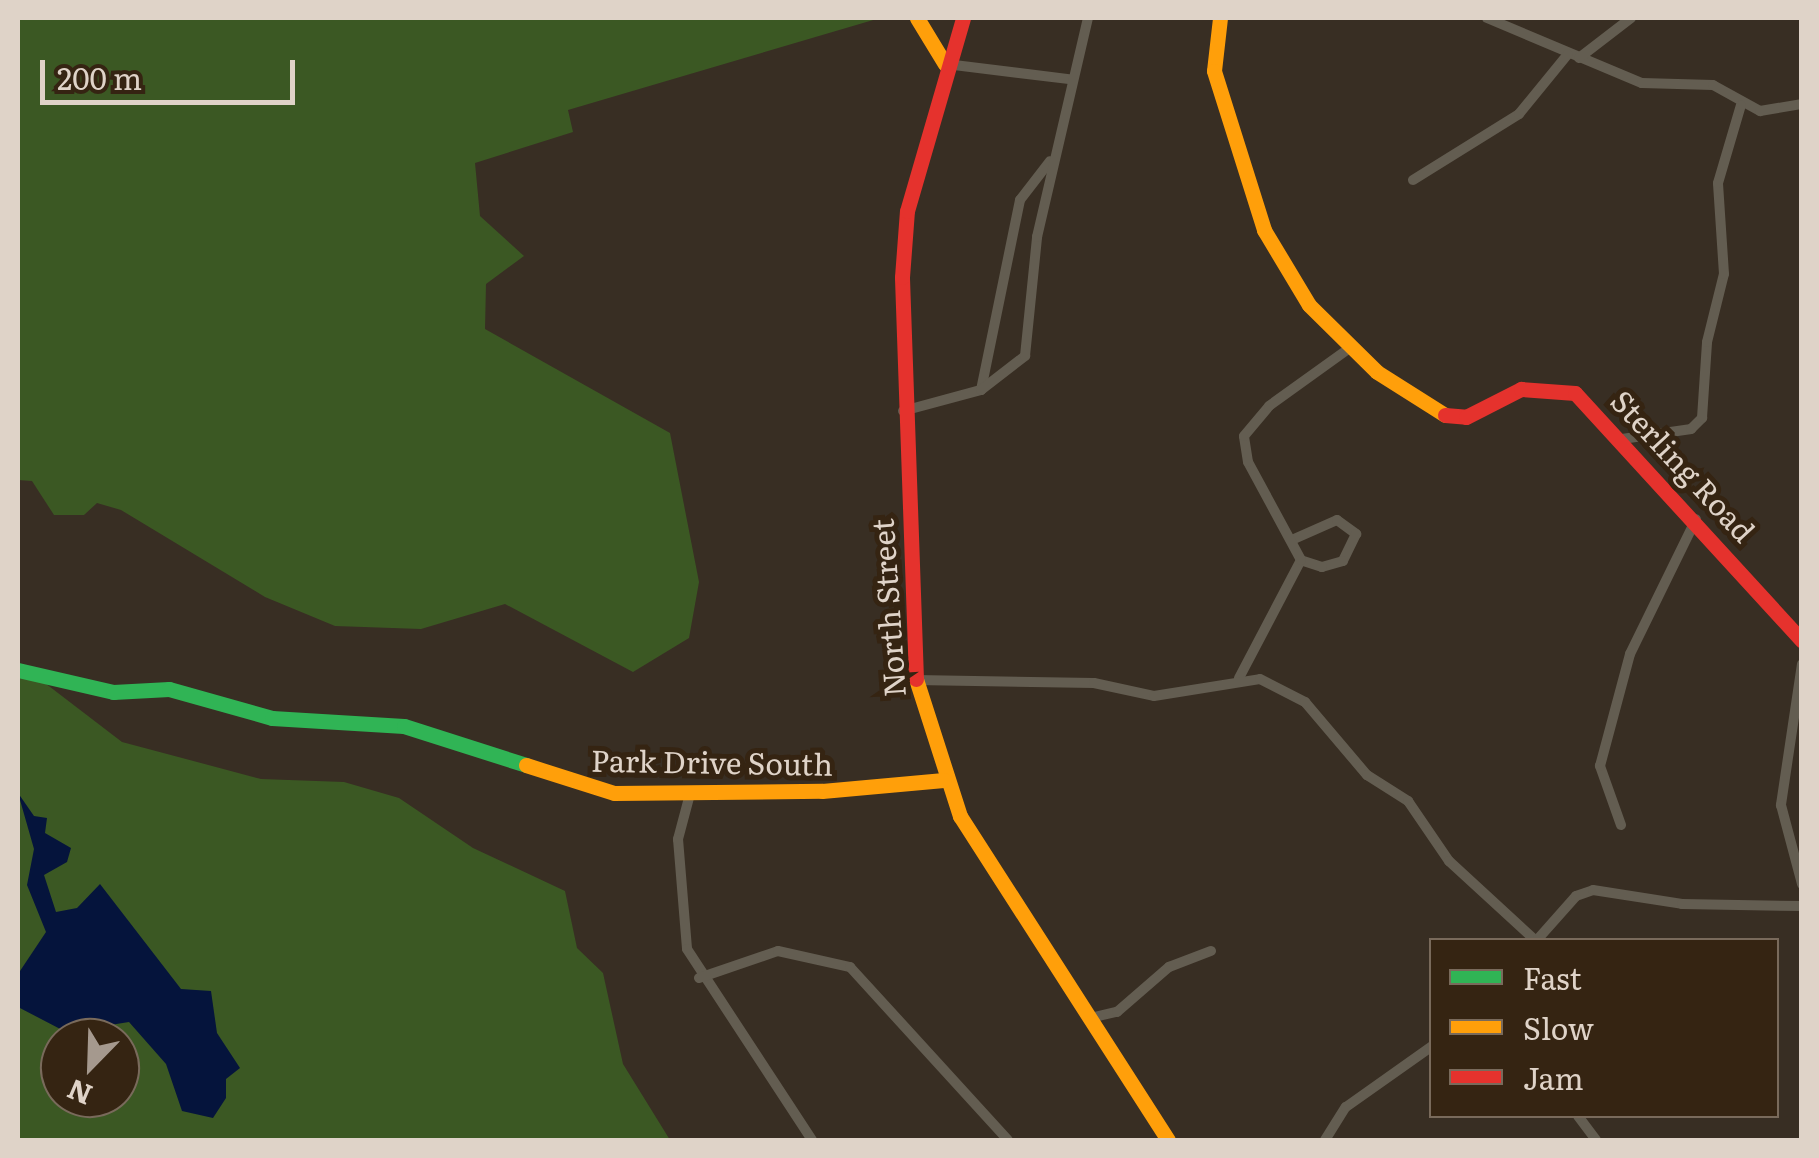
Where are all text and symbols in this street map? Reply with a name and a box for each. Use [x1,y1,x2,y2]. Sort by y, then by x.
scale bar [45,40,300,102]
text: 200 m [57,55,142,99]
street label: Sterling Road [1605,382,1763,548]
street label: North Street [863,518,911,698]
street label: Park Drive South [591,741,833,781]
legend [1429,938,1779,1118]
text: Fast [1523,955,1582,999]
text: Slow [1523,1005,1594,1049]
north arrow [40,1018,140,1118]
text: Jam [1523,1055,1583,1099]
text: N [60,1070,98,1118]

